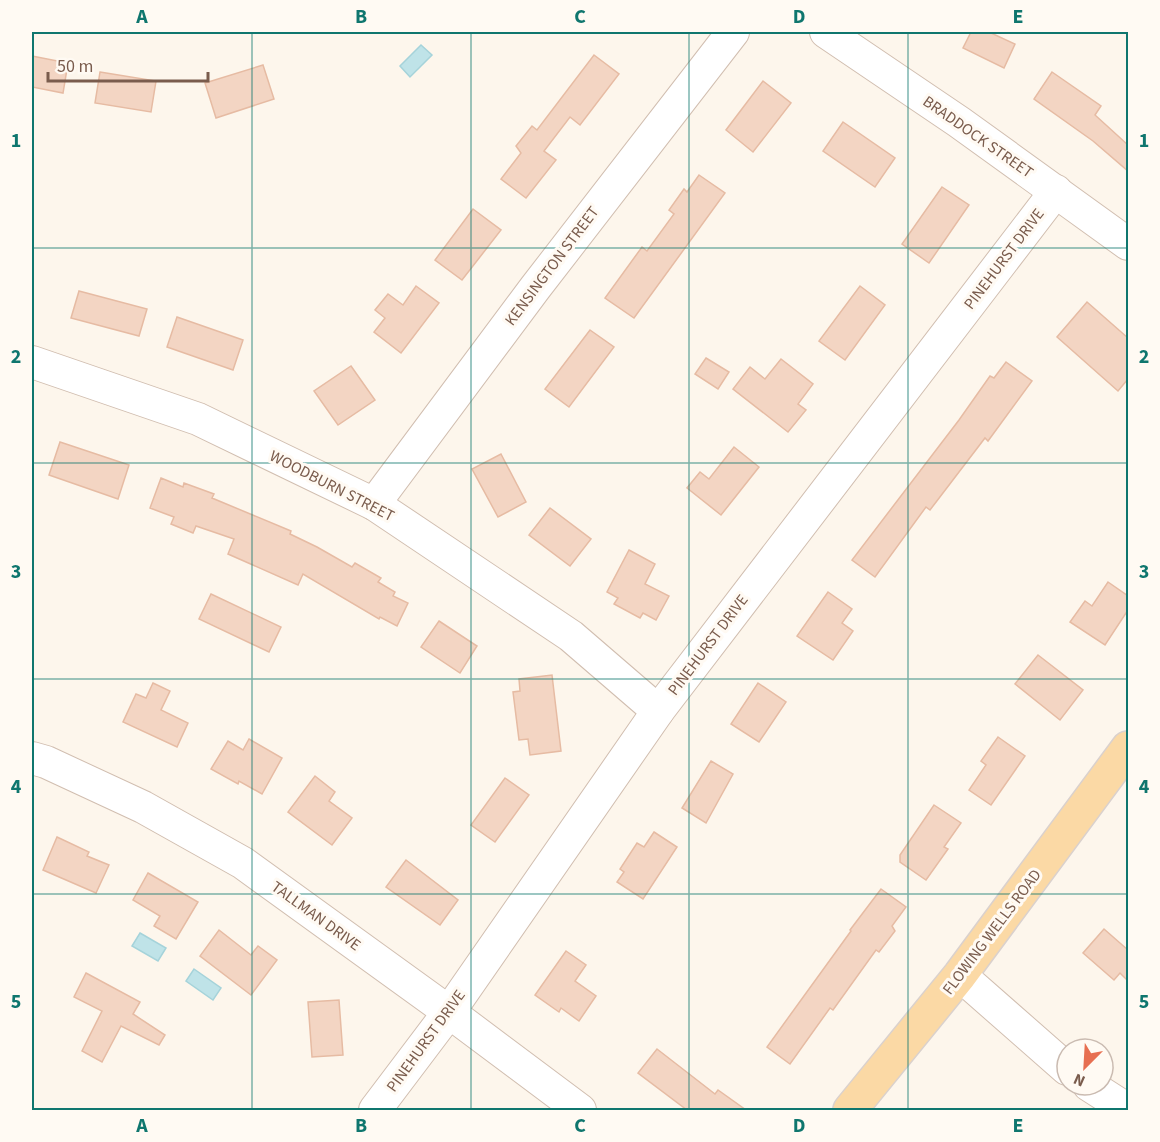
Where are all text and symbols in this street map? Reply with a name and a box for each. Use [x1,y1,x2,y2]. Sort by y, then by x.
text: A [135,3,148,31]
text: B [355,3,367,31]
text: C [574,3,586,31]
text: D [793,3,805,31]
text: E [1013,3,1023,31]
scale bar [48,45,208,83]
text: 50 m [57,54,93,79]
street label: BRADDOCK STREET [918,91,1038,184]
text: 1 [11,127,21,155]
text: 1 [1139,127,1149,155]
street label: KENSINGTON STREET [500,201,604,330]
street label: PINEHURST DRIVE [959,204,1049,314]
text: 2 [11,343,21,371]
text: 2 [1139,343,1149,371]
street label: WOODBURN STREET [266,445,399,527]
text: 3 [11,558,21,586]
text: 3 [1139,558,1149,586]
street label: PINEHURST DRIVE [663,590,753,700]
text: 4 [11,773,22,801]
text: 4 [1139,773,1150,801]
street label: FLOWING WELLS ROAD [937,865,1047,999]
street label: TALLMAN DRIVE [267,876,365,956]
street label: PINEHURST DRIVE [381,985,471,1097]
text: 5 [11,988,21,1016]
text: 5 [1139,988,1149,1016]
north arrow [1055,1037,1115,1097]
text: N [1070,1068,1089,1092]
text: A [135,1112,148,1140]
text: B [355,1112,367,1140]
text: C [574,1112,586,1140]
text: D [793,1112,805,1140]
text: E [1013,1112,1023,1140]

